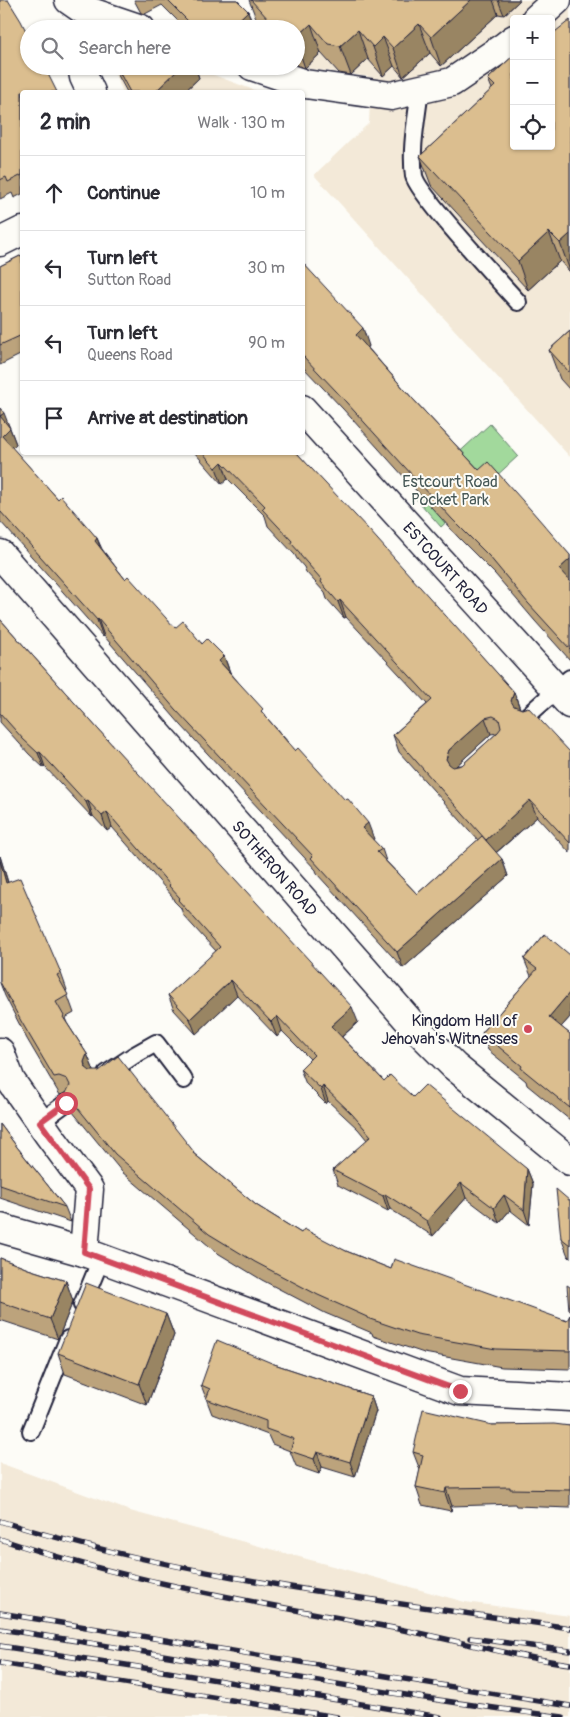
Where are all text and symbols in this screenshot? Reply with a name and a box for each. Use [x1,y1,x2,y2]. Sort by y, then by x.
map controls [510,15,555,150]
button: + [510,15,555,60]
search box [20,20,305,75]
icon: search [38,34,66,62]
text: Search here [78,36,171,60]
button: − [510,60,555,105]
button: locate [510,105,555,150]
text: 2 min [40,109,90,136]
text: Walk · 130 m [198,113,285,133]
icon: ahead [40,179,68,207]
text: Continue [87,181,160,205]
text: 10 m [250,183,285,203]
text: Turn left [87,246,157,270]
icon: left [40,254,68,282]
text: 30 m [247,258,285,278]
text: Sutton Road [87,270,171,290]
text: Turn left [87,321,157,345]
icon: left [40,329,68,357]
text: 90 m [248,333,285,353]
text: Queens Road [87,345,173,365]
icon: arrive [40,404,68,432]
text: Arrive at destination [87,406,248,430]
park label: Estcourt Road Pocket Park [402,472,498,510]
street label: ESTCOURT ROAD [398,518,492,619]
street label: SOTHERON ROAD [227,817,321,921]
place label: Kingdom Hall of Jehovah's Witnesses [381,1011,519,1049]
marker: Kingdom Hall of Jehovah's Witnesses [522,1023,534,1035]
route start [55,1092,78,1115]
route end [449,1380,472,1403]

